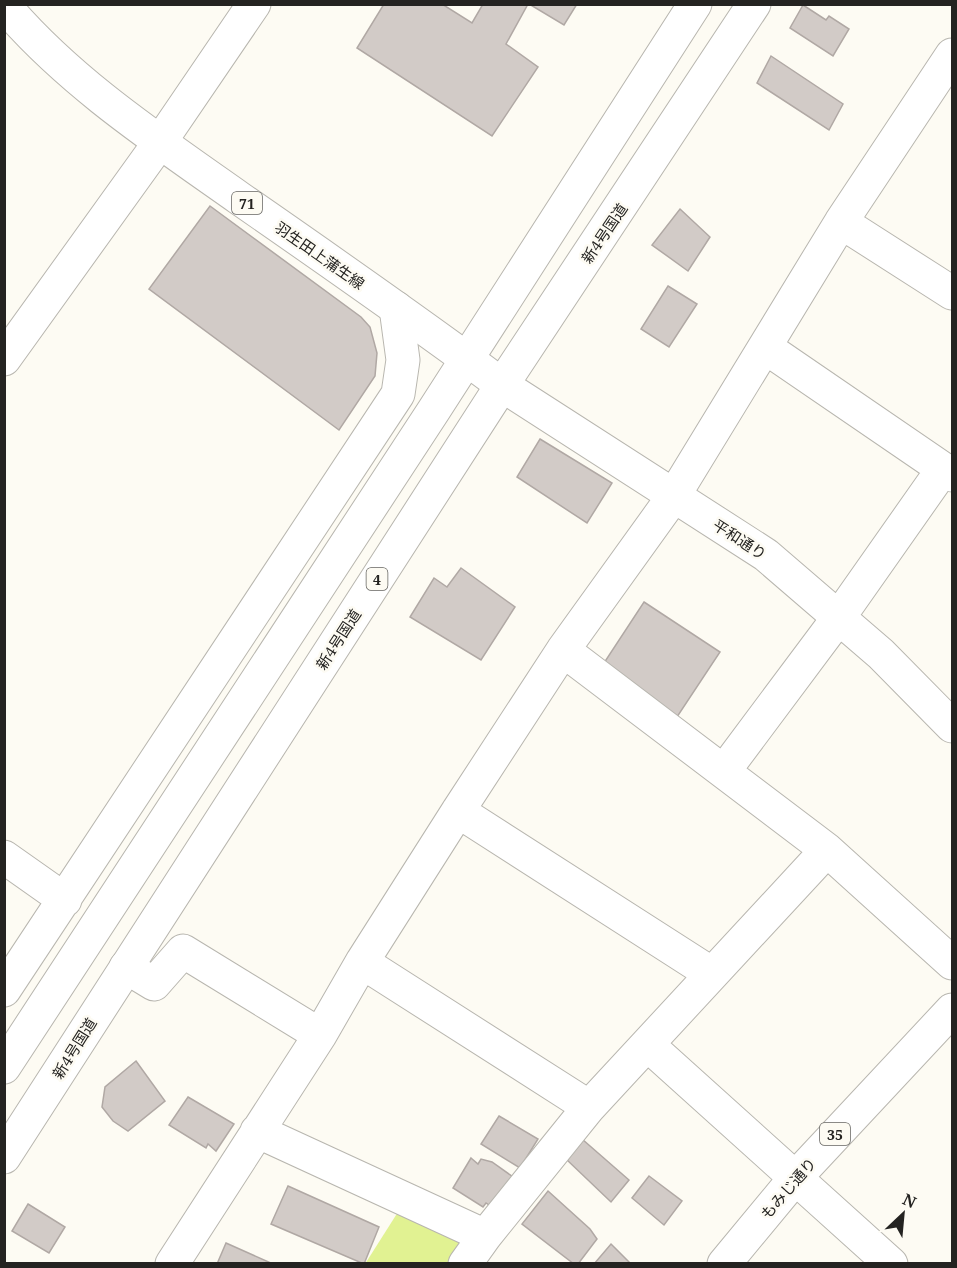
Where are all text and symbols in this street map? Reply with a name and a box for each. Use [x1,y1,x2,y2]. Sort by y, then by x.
road number: 71 [232,192,262,214]
street label: 新4号国道 [577,199,631,267]
street label: 羽生田上蒲生線 [271,217,369,293]
street label: 平和通り [709,514,771,564]
road number: 4 [366,568,388,590]
street label: 新4号国道 [311,605,365,673]
street label: 新4号国道 [47,1014,101,1082]
road number: 35 [820,1123,850,1145]
street label: もみじ通り [756,1153,820,1223]
north arrow [873,1184,933,1244]
text: N [899,1188,920,1213]

